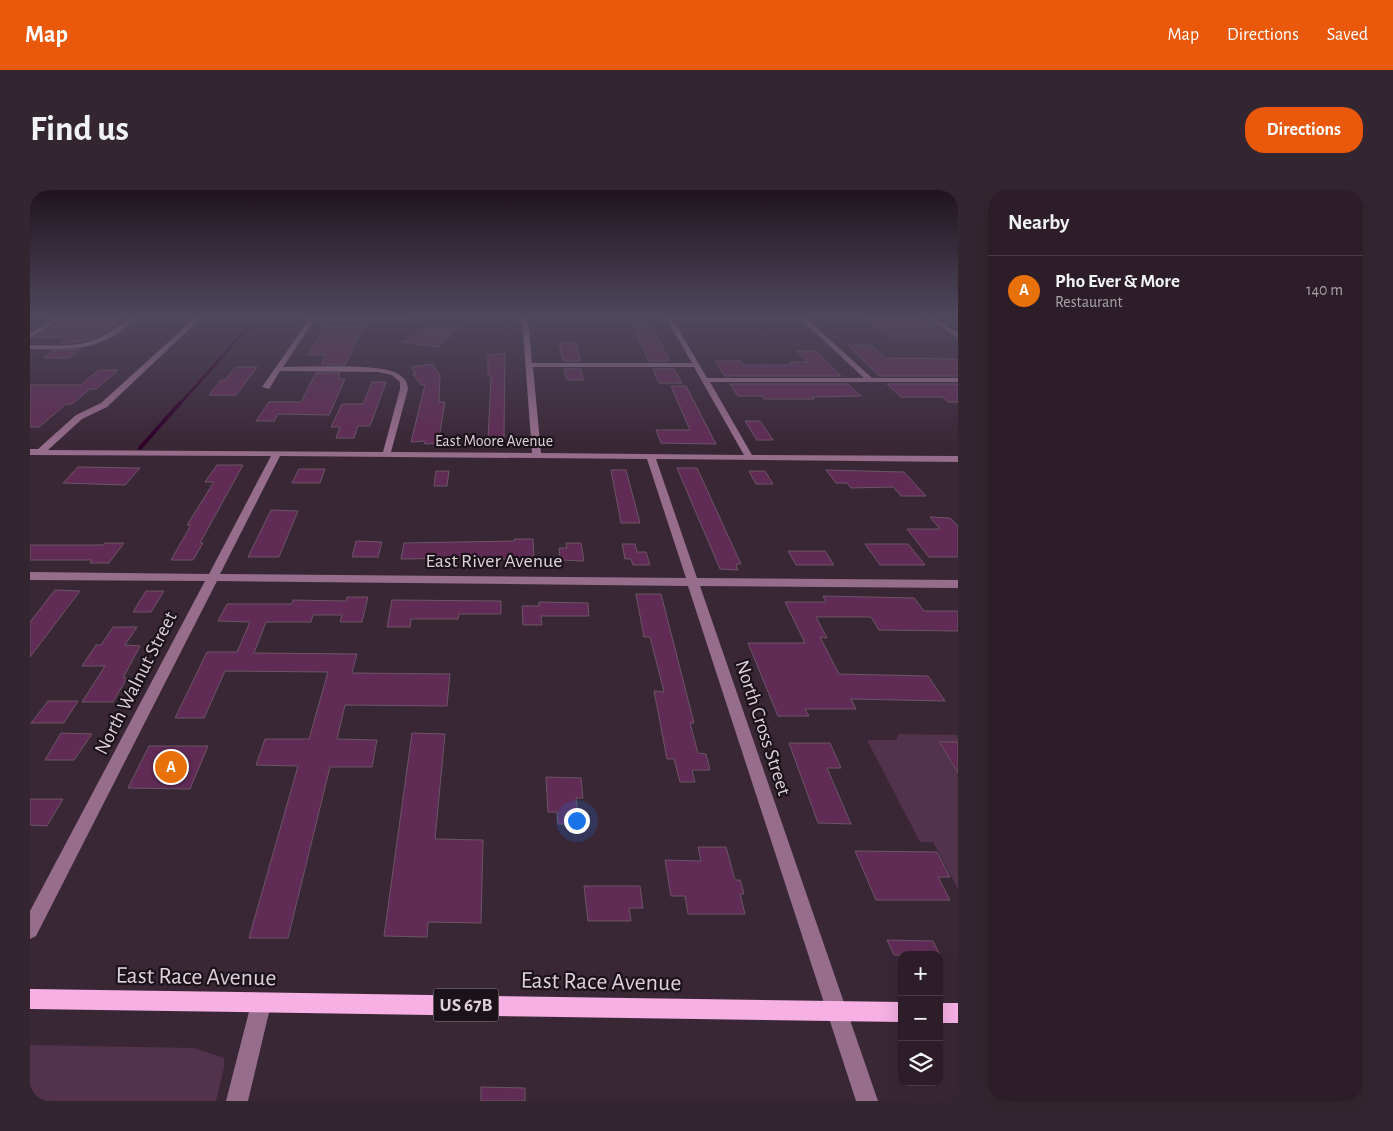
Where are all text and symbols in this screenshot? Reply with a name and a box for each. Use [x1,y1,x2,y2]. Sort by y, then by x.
text: Map [25,23,68,47]
text: Map [1168,26,1199,44]
text: Directions [1227,26,1299,44]
text: Saved [1327,26,1368,44]
button: Directions [1245,107,1363,153]
text: Find us [30,112,129,147]
text: Nearby [1008,212,1069,233]
text: Pho Ever & More [1055,272,1180,291]
text: A [1019,282,1029,298]
text: 140 m [1306,282,1343,298]
text: Restaurant [1055,294,1123,310]
street label: East Moore Avenue [435,433,553,449]
street label: East River Avenue [426,551,562,571]
street label: North Walnut Street [91,608,181,758]
street label: North Cross Street [732,658,794,799]
pin: A [155,748,187,786]
your location [564,808,590,834]
map controls [898,951,943,1086]
button: + [898,951,943,996]
street label: East Race Avenue [115,964,277,990]
street label: East Race Avenue [520,969,682,995]
road number: US 67B [434,988,498,1022]
button: − [898,996,943,1041]
button: layers [898,1041,943,1086]

